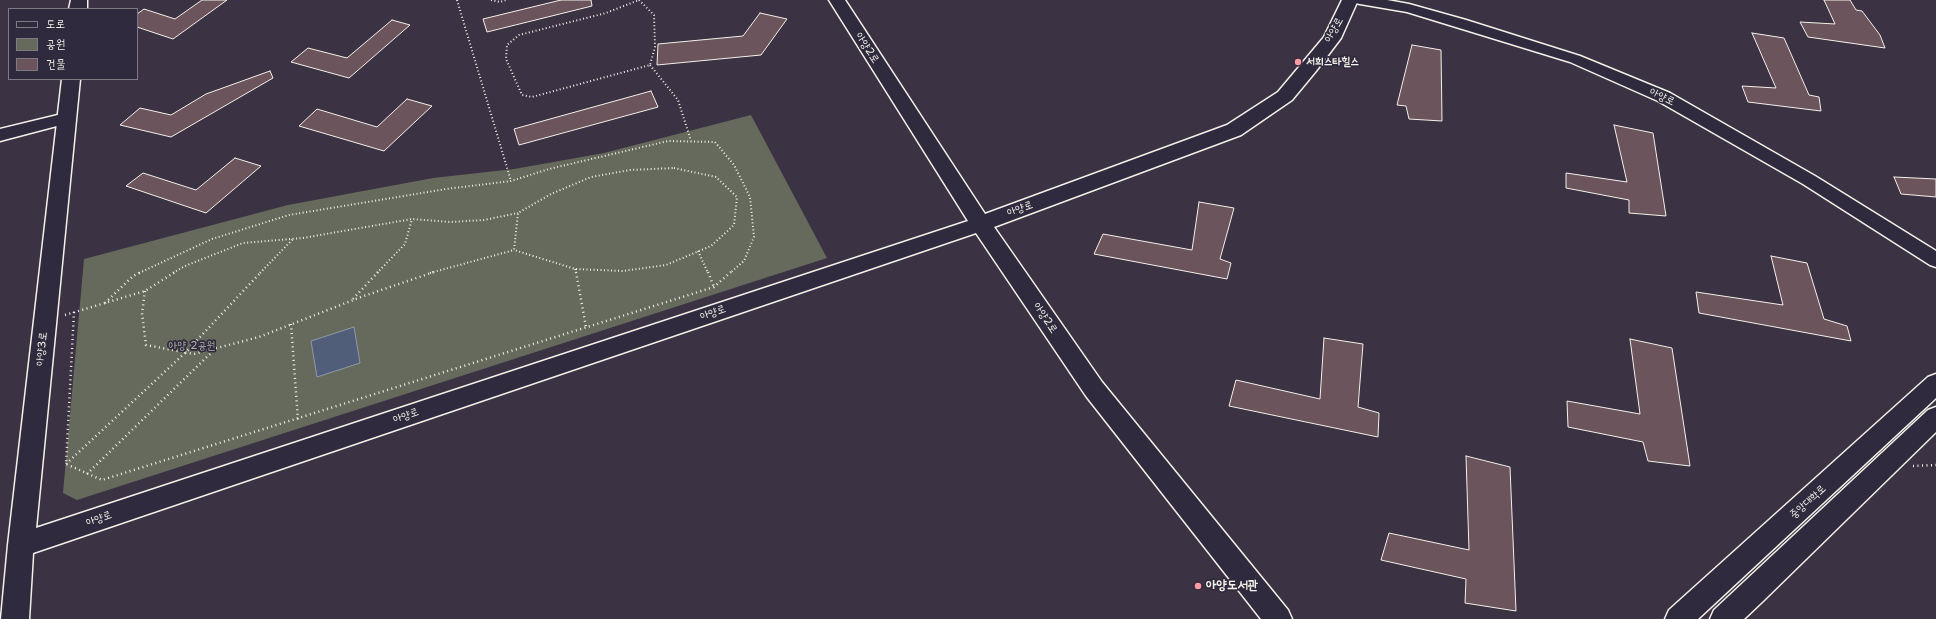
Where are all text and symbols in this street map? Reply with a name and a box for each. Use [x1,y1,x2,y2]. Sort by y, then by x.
legend [8,8,138,80]
street label: 아양로 [1322,15,1346,45]
text: 도로 [46,16,65,32]
street label: 아양2로 [852,30,882,66]
text: 공원 [46,36,65,52]
place label: 서희스타힐스 [1306,55,1359,69]
text: 건물 [46,56,65,72]
marker: 서희스타힐스 [1293,57,1303,67]
street label: 아양로 [1647,85,1677,109]
street label: 아양로 [1005,198,1035,220]
street label: 아양2로 [1030,300,1060,336]
street label: 아양로 [698,302,728,324]
street label: 아양3로 [34,331,50,367]
park label: 아양 2공원 [169,339,215,353]
street label: 아양로 [391,405,421,427]
street label: 중앙대학로 [1787,482,1829,522]
street label: 아양로 [84,508,114,530]
place label: 아양도서관 [1206,578,1258,594]
marker: 아양도서관 [1193,581,1203,591]

